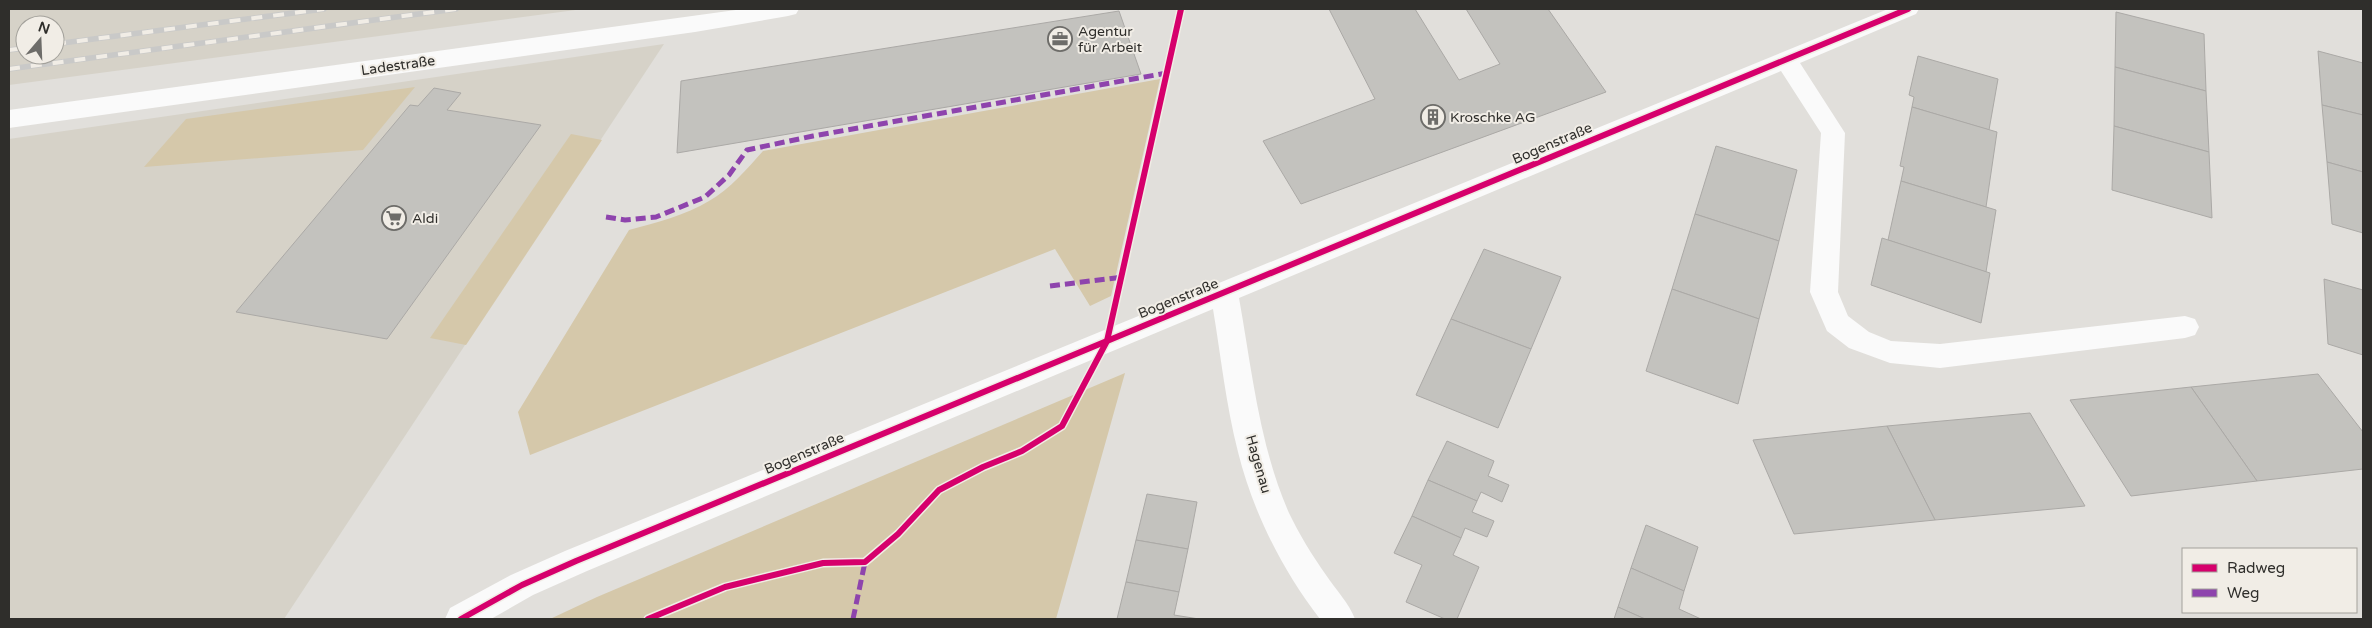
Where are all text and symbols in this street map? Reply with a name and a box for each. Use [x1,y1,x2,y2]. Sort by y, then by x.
north arrow [15,15,65,65]
text: N [36,18,52,38]
place label: Agentur für Arbeit [1078,23,1143,56]
office icon: Agentur für Arbeit [1047,26,1073,52]
street label: Ladestraße [360,52,436,79]
building icon: Kroschke AG [1420,104,1446,130]
place label: Kroschke AG [1450,109,1536,126]
street label: Bogenstraße [1510,119,1595,168]
supermarket icon: Aldi [381,205,407,231]
place label: Aldi [412,210,438,227]
street label: Bogenstraße [1136,275,1221,322]
street label: Bogenstraße [762,429,847,478]
street label: Hagenau [1242,433,1275,495]
legend [2182,548,2357,613]
text: Radweg [2227,559,2285,577]
text: Weg [2227,584,2259,602]

